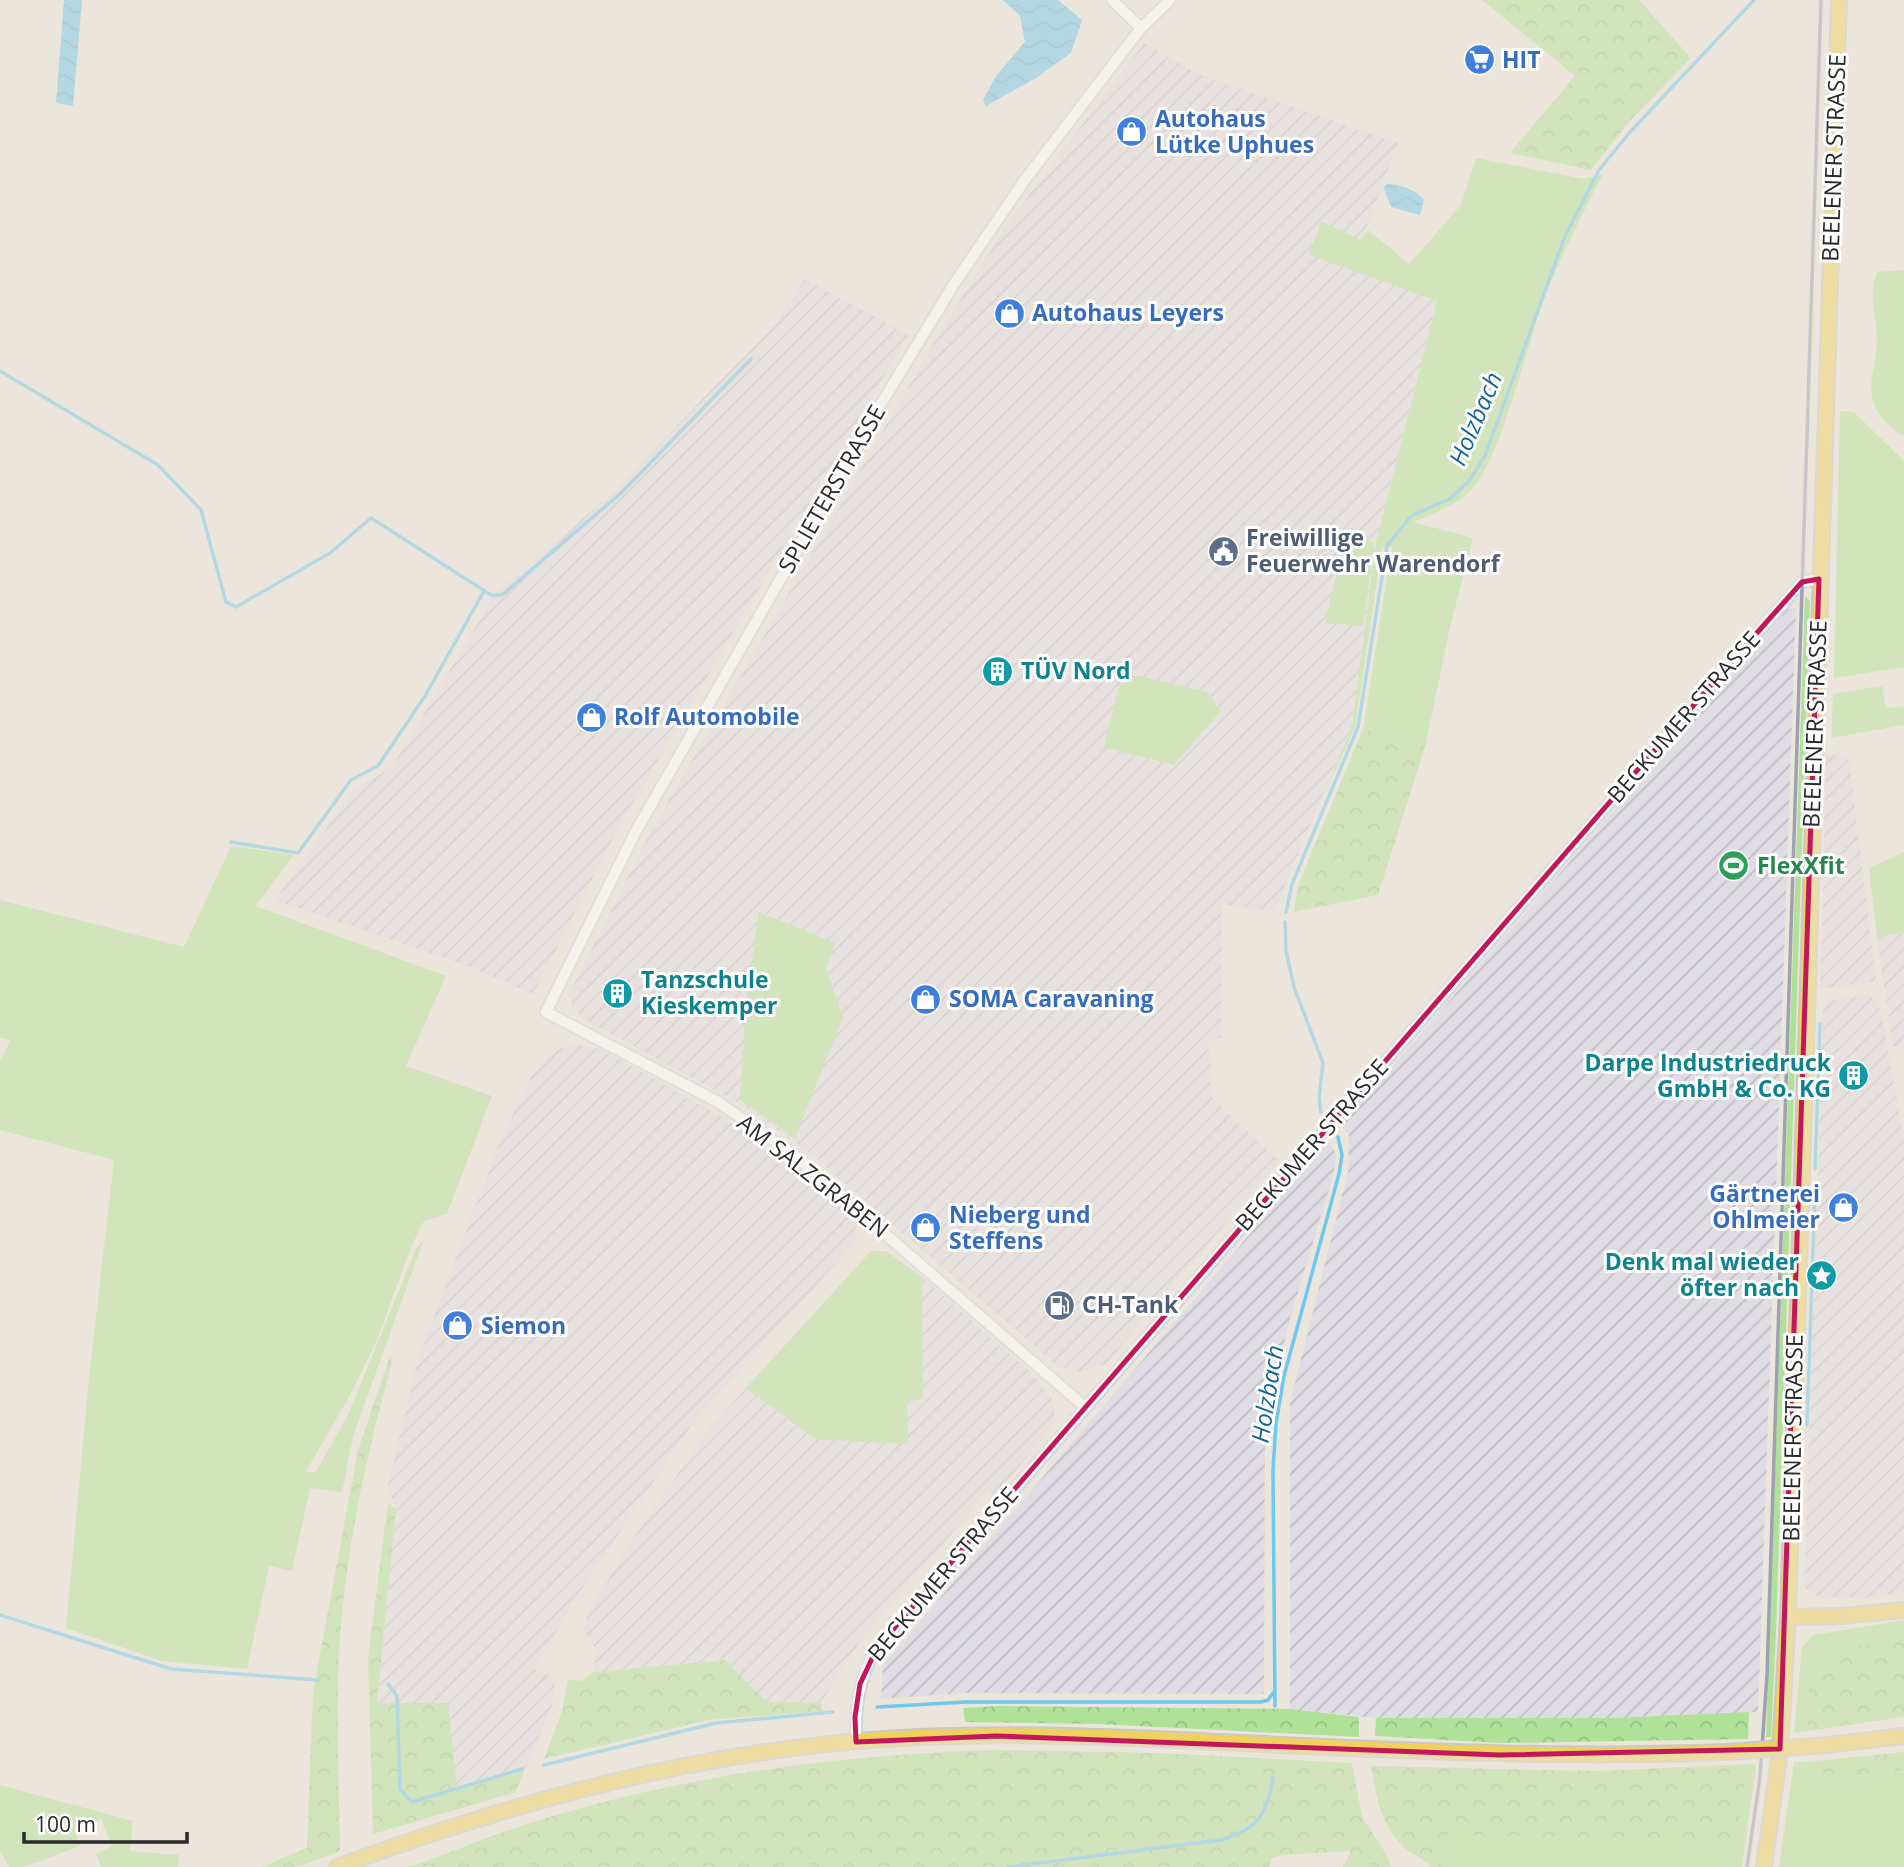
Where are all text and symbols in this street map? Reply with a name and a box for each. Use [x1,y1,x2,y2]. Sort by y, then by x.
supermarket icon: HIT [1462,43,1496,77]
place label: HIT [1502,43,1541,75]
street label: BEELENER STRASSE [1813,54,1853,262]
place label: Autohaus Lütke Uphues [1155,102,1314,160]
shop icon: Autohaus Lütke Uphues [1115,115,1149,149]
shop icon: Autohaus Leyers [992,296,1026,330]
place label: Autohaus Leyers [1032,296,1224,328]
water label: Holzbach [1440,367,1509,470]
street label: SPLIETERSTRASSE [770,399,892,578]
place label: Freiwillige Feuerwehr Warendorf [1246,521,1501,579]
public building icon: Freiwillige Feuerwehr Warendorf [1206,534,1240,568]
street label: BEELENER STRASSE [1794,620,1834,828]
street label: BECKUMER STRASSE [1599,623,1767,809]
building icon: TÜV Nord [981,654,1015,688]
place label: TÜV Nord [1021,654,1131,686]
shop icon: Rolf Automobile [574,700,608,734]
place label: Rolf Automobile [614,700,800,732]
sports icon: FlexXfit [1717,849,1751,883]
place label: FlexXfit [1757,849,1845,881]
place label: Tanzschule Kieskemper [641,963,777,1021]
building icon: Tanzschule Kieskemper [601,976,635,1010]
shop icon: SOMA Caravaning [909,982,943,1016]
place label: SOMA Caravaning [949,982,1154,1014]
place label: Darpe Industriedruck GmbH & Co. KG [1584,1046,1832,1104]
street label: BECKUMER STRASSE [1227,1051,1395,1237]
building icon: Darpe Industriedruck GmbH & Co. KG [1837,1059,1871,1093]
street label: AM SALZGRABEN [731,1106,896,1244]
place label: Gärtnerei Ohlmeier [1709,1177,1820,1235]
shop icon: Gärtnerei Ohlmeier [1826,1190,1860,1224]
place label: Nieberg und Steffens [949,1198,1091,1256]
shop icon: Nieberg und Steffens [909,1211,943,1245]
place label: Denk mal wieder öfter nach [1605,1245,1799,1303]
place icon: Denk mal wieder öfter nach [1805,1258,1839,1292]
fuel station icon: CH-Tank [1042,1288,1076,1322]
place label: CH-Tank [1082,1288,1179,1320]
shop icon: Siemon [441,1309,475,1343]
place label: Siemon [481,1309,566,1341]
street label: BEELENER STRASSE [1774,1334,1810,1542]
water label: Holzbach [1243,1342,1291,1445]
street label: BECKUMER STRASSE [860,1479,1025,1667]
scale bar [24,1800,187,1844]
text: 100 m [35,1810,96,1838]

